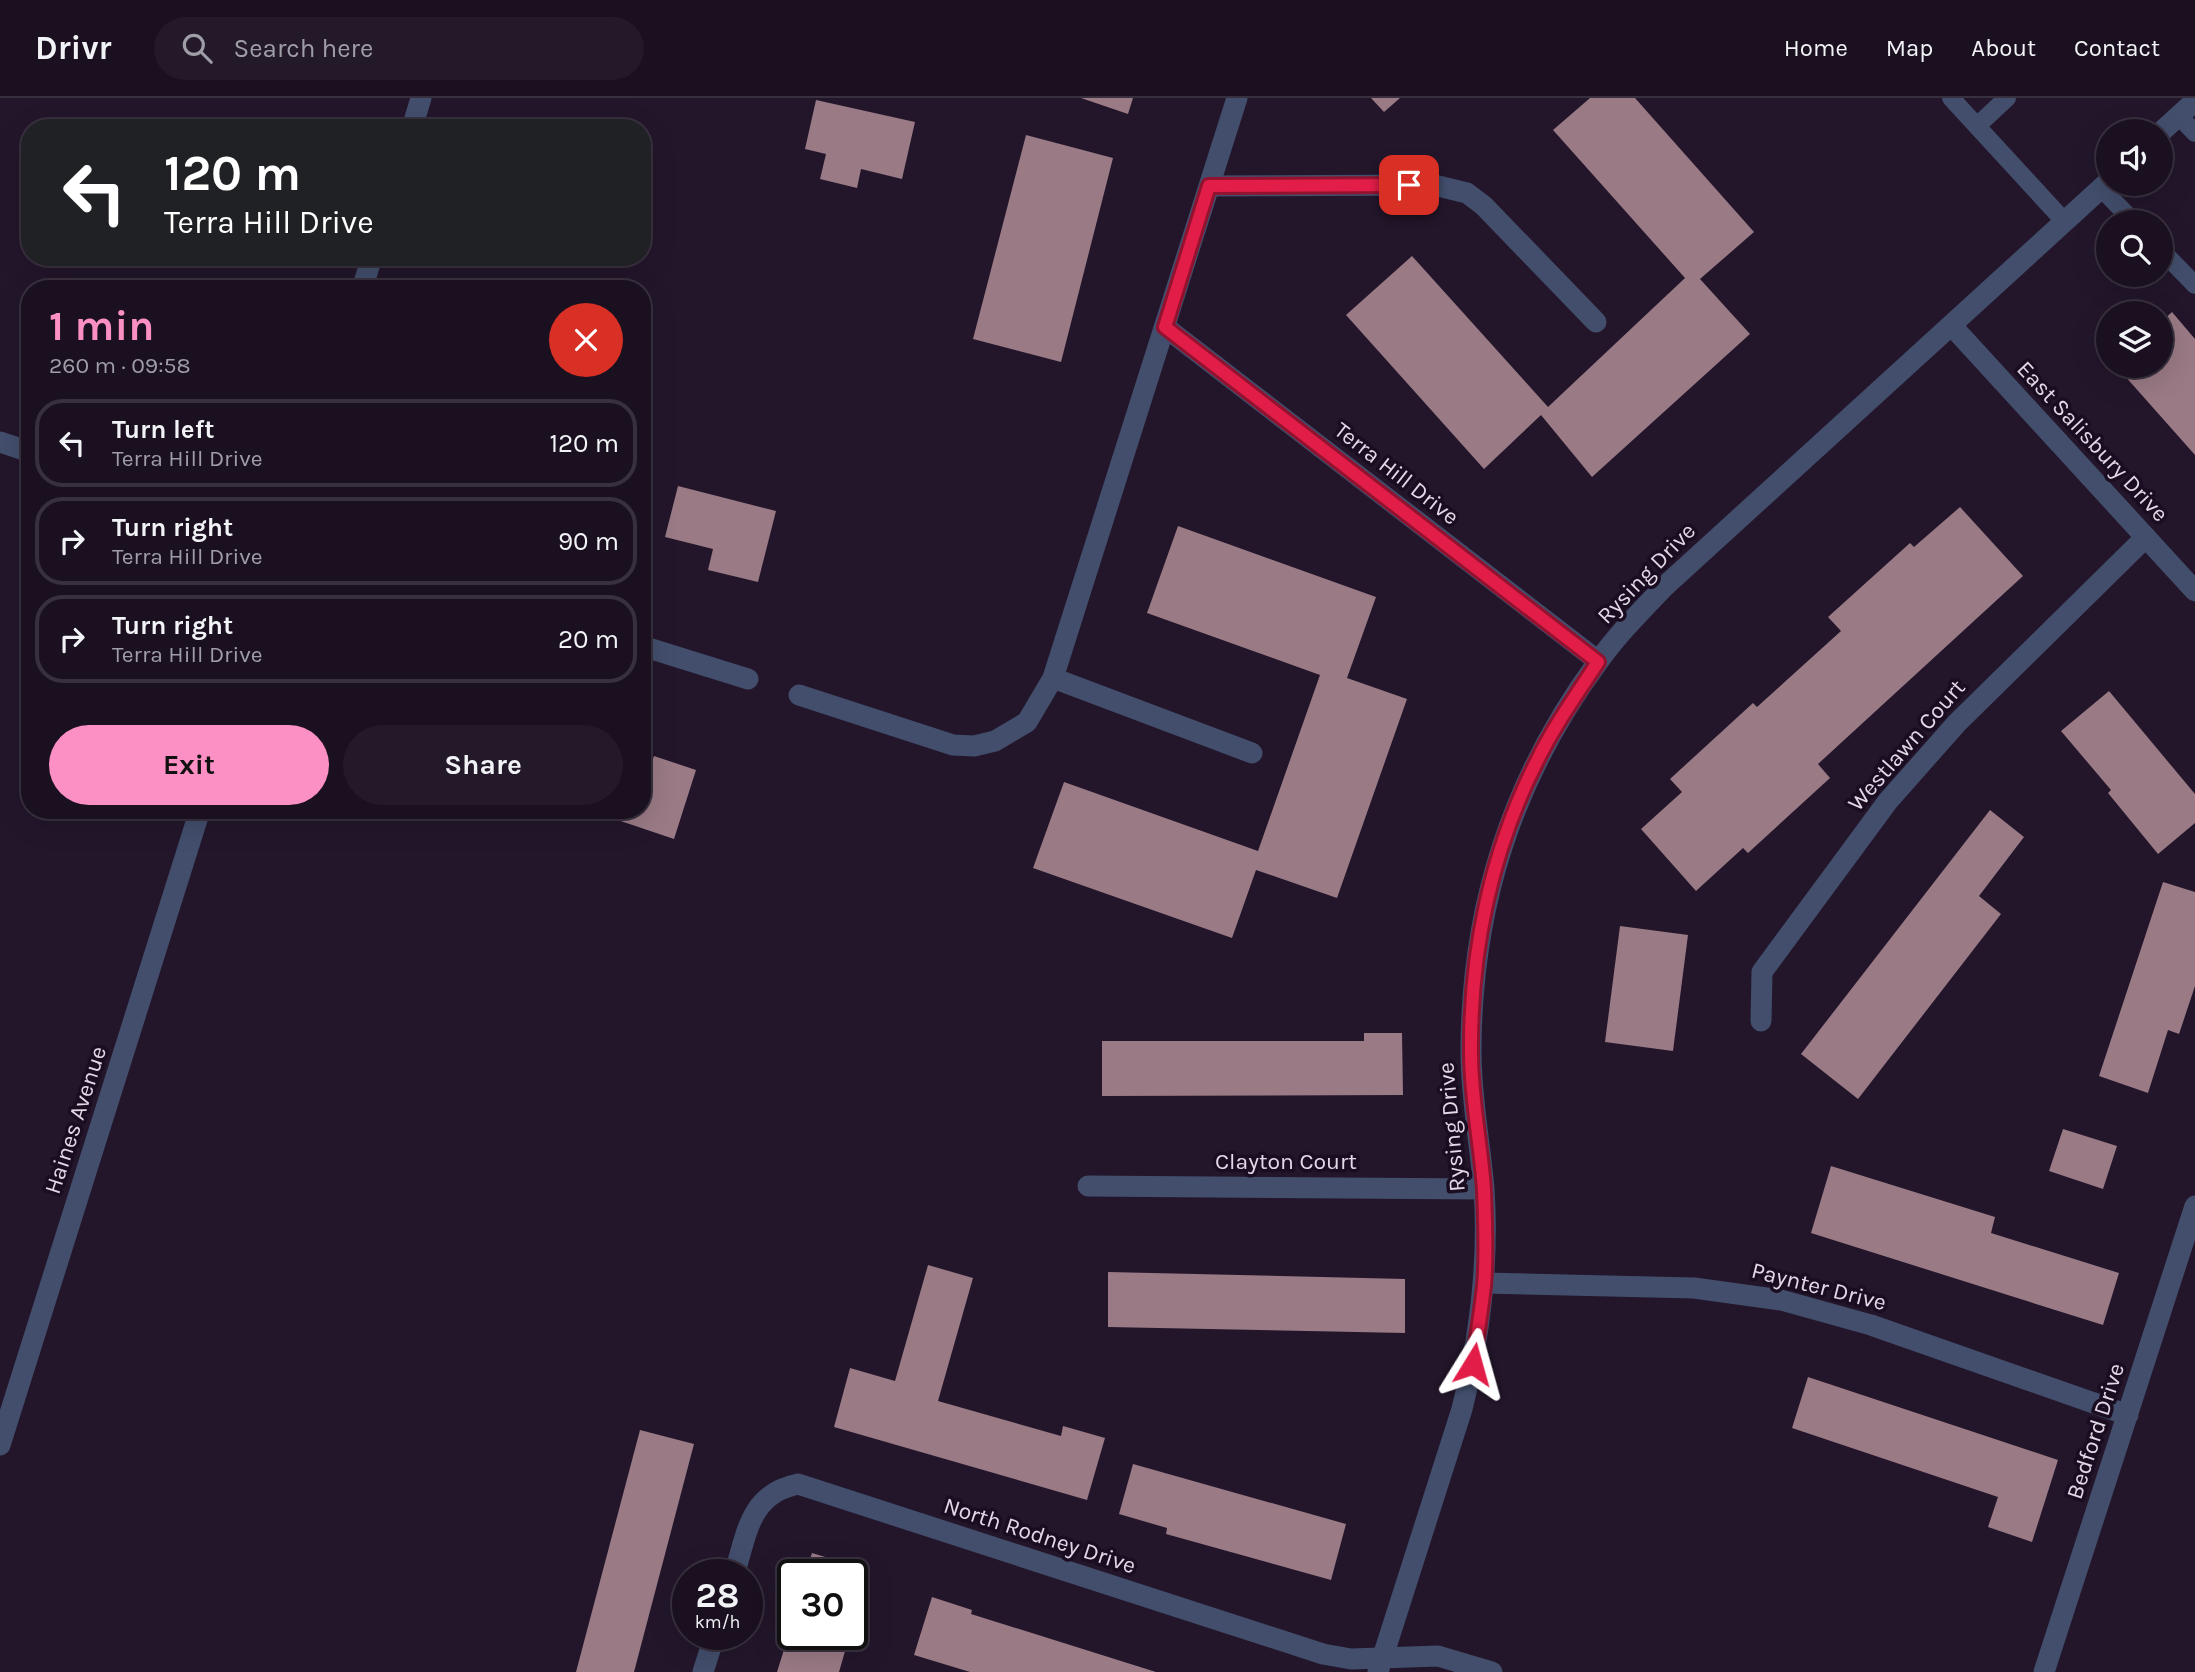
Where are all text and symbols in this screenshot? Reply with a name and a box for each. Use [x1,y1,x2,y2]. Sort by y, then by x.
search box [154,17,644,80]
text: Drivr [35,29,112,67]
icon: search [178,29,216,67]
text: Search here [234,33,373,64]
text: Home [1784,34,1848,62]
text: Map [1886,34,1933,62]
text: About [1971,34,2036,62]
text: Contact [2074,34,2160,62]
map controls [2096,119,2173,378]
button: sound [2096,119,2173,196]
text: 120 m [164,145,301,202]
icon: left [49,147,140,238]
pin [1379,155,1439,215]
icon: arrive [1390,166,1428,204]
text: Terra Hill Drive [164,204,374,241]
button: search [2096,210,2173,287]
text: 1 min [49,301,154,351]
button: layers [2096,301,2173,378]
button: close [549,303,623,377]
text: 260 m · 09:58 [49,352,191,379]
street label: East Salisbury Drive [2011,356,2174,527]
text: Turn left [112,414,214,445]
street label: Terra Hill Drive [1329,416,1464,530]
icon: left [53,424,91,462]
text: 120 m [549,428,619,459]
text: Terra Hill Drive [112,445,263,472]
text: Turn right [112,512,233,543]
street label: Rysing Drive [1592,517,1701,629]
icon: right [53,522,91,560]
text: 90 m [558,526,619,557]
text: Terra Hill Drive [112,543,263,570]
text: Turn right [112,610,233,641]
icon: right [53,620,91,658]
text: 20 m [558,624,619,655]
text: Terra Hill Drive [112,641,263,668]
street label: Westlawn Court [1842,674,1971,816]
button: Exit [49,725,329,805]
button: Share [343,725,623,805]
street label: Haines Avenue [39,1043,112,1197]
street label: Rysing Drive [1432,1061,1471,1193]
street label: Clayton Court [1215,1148,1357,1175]
street label: Paynter Drive [1749,1257,1889,1316]
position arrow [1436,1327,1510,1401]
street label: Bedford Drive [2061,1360,2130,1503]
street label: North Rodney Drive [940,1492,1139,1579]
speed limit sign: 30 [777,1559,868,1650]
text: 28 [696,1575,739,1616]
text: km/h [695,1611,740,1633]

